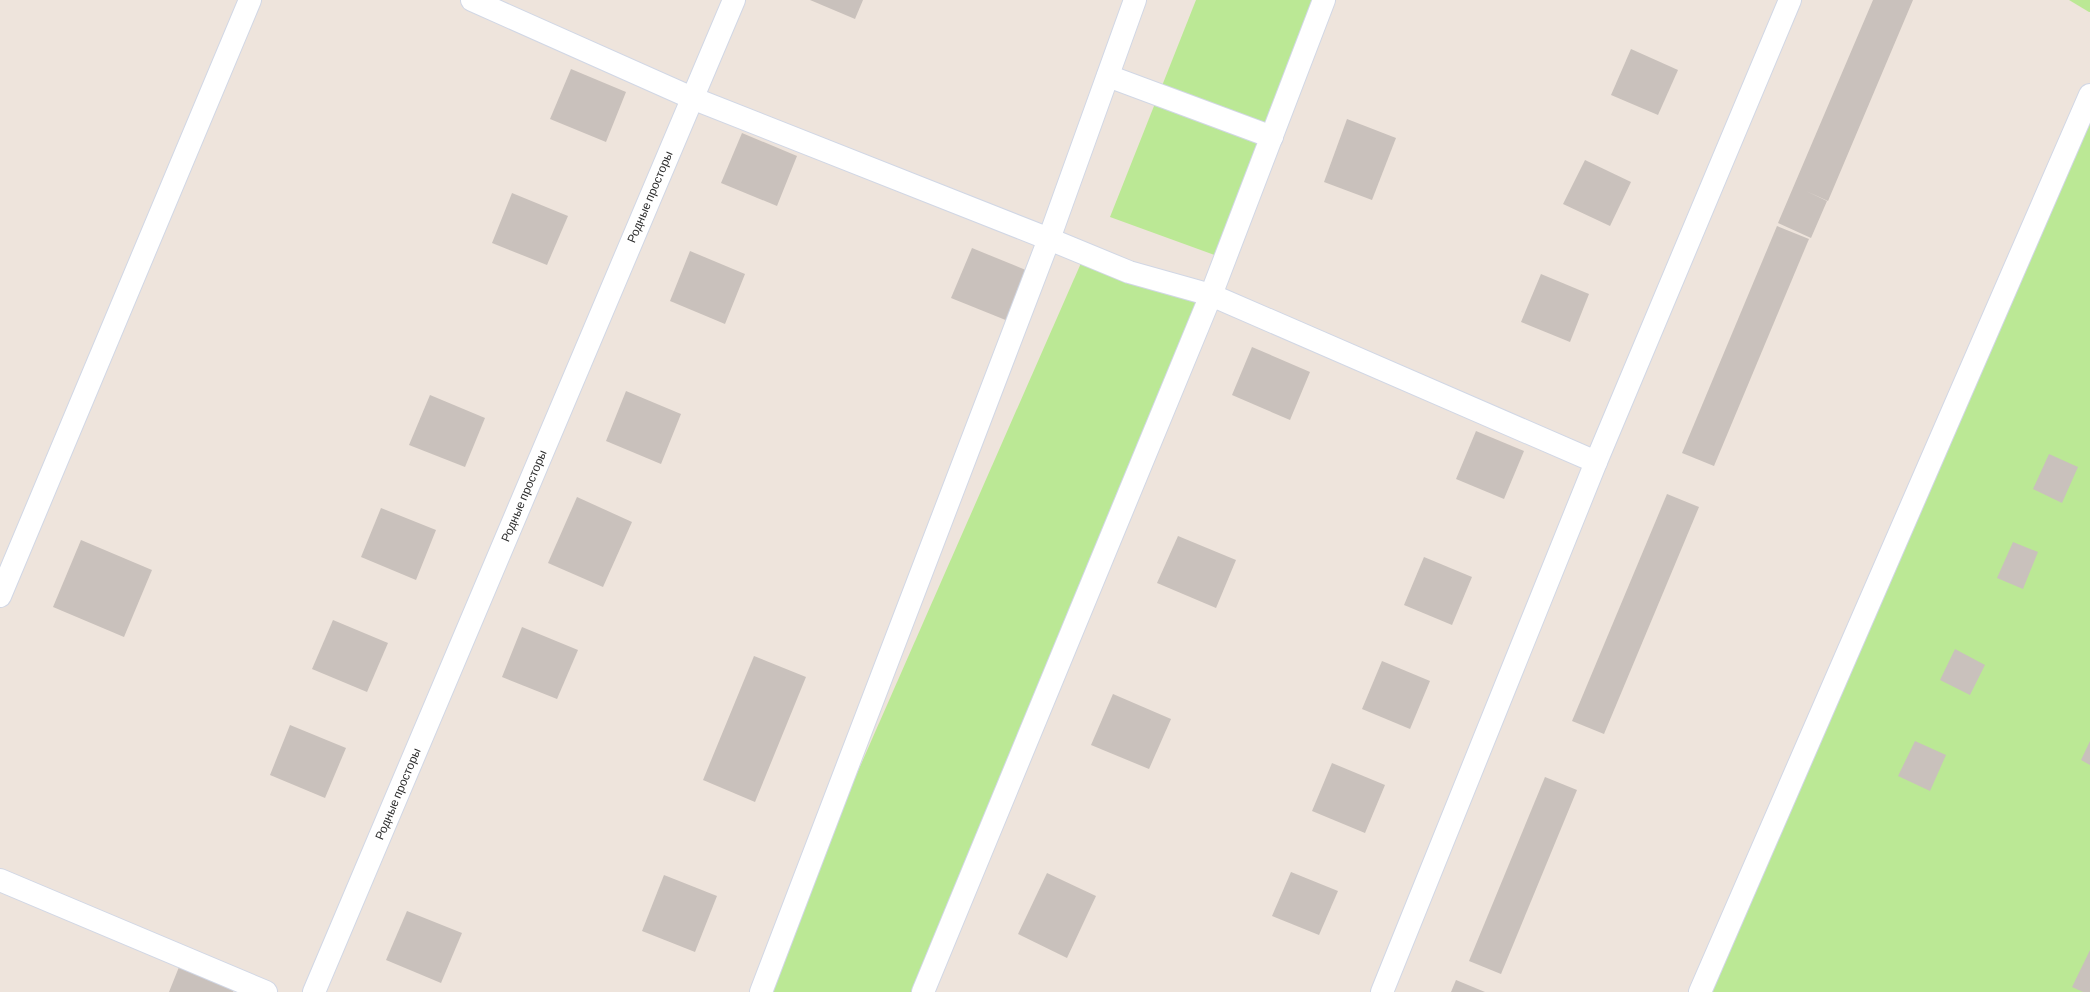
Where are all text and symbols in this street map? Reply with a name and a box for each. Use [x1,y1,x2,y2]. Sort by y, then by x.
street label: Родные просторы [623,149,676,245]
street label: Родные просторы [497,448,550,544]
street label: Родные просторы [371,746,424,842]

